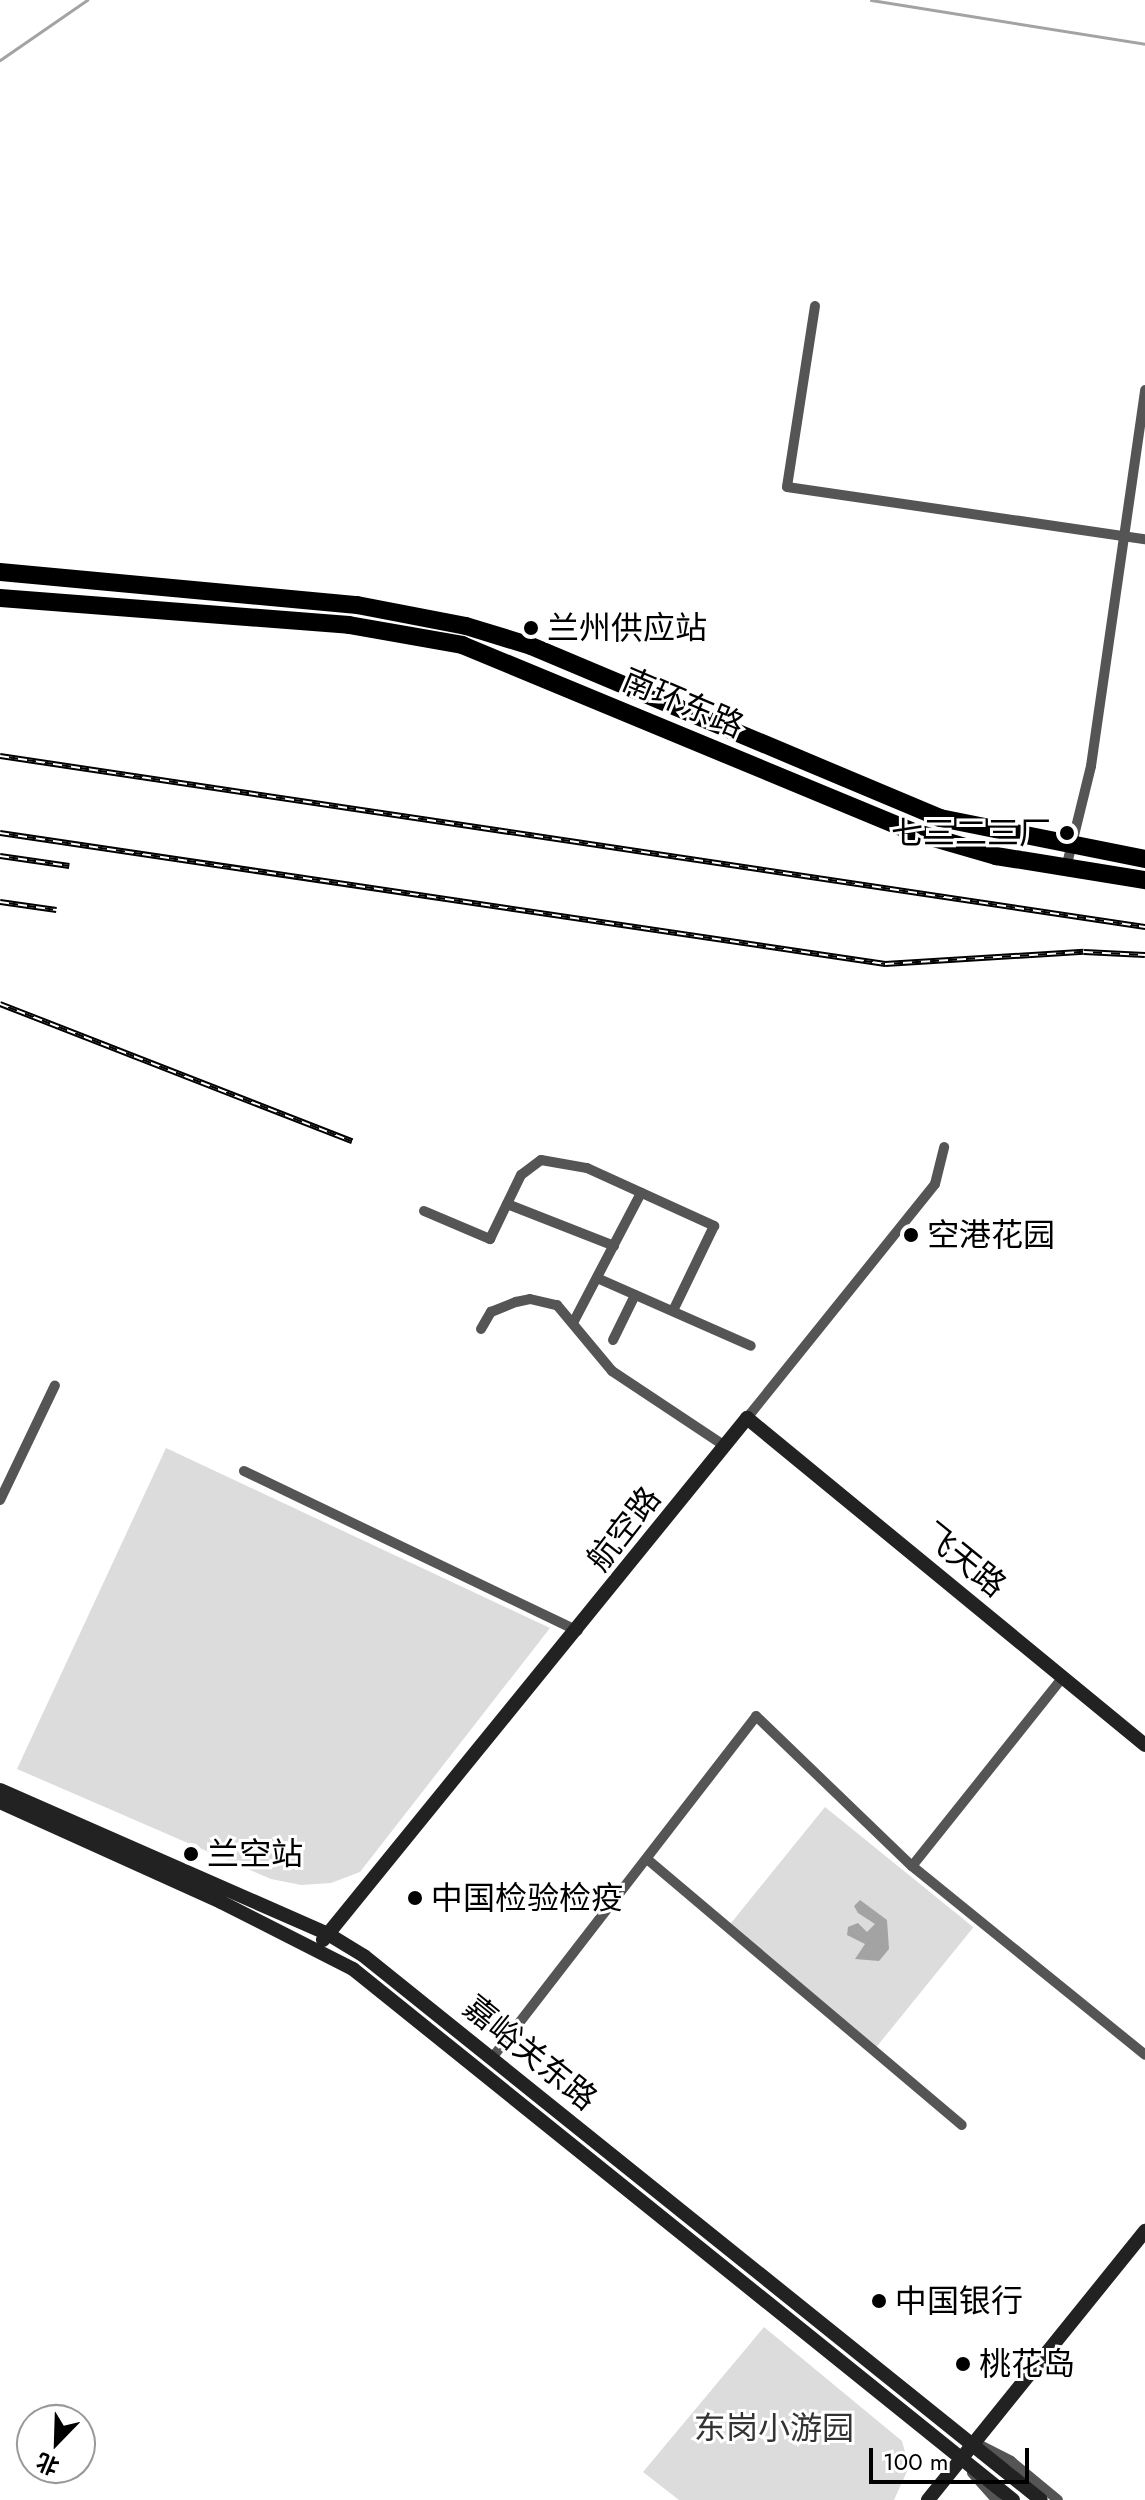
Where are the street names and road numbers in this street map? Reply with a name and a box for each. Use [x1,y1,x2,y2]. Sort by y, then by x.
street label: 南环东路 [617,660,749,746]
street label: 航空路 [579,1479,669,1579]
street label: 飞天路 [915,1515,1013,1605]
street label: 嘉峪关东路 [456,1988,604,2118]

